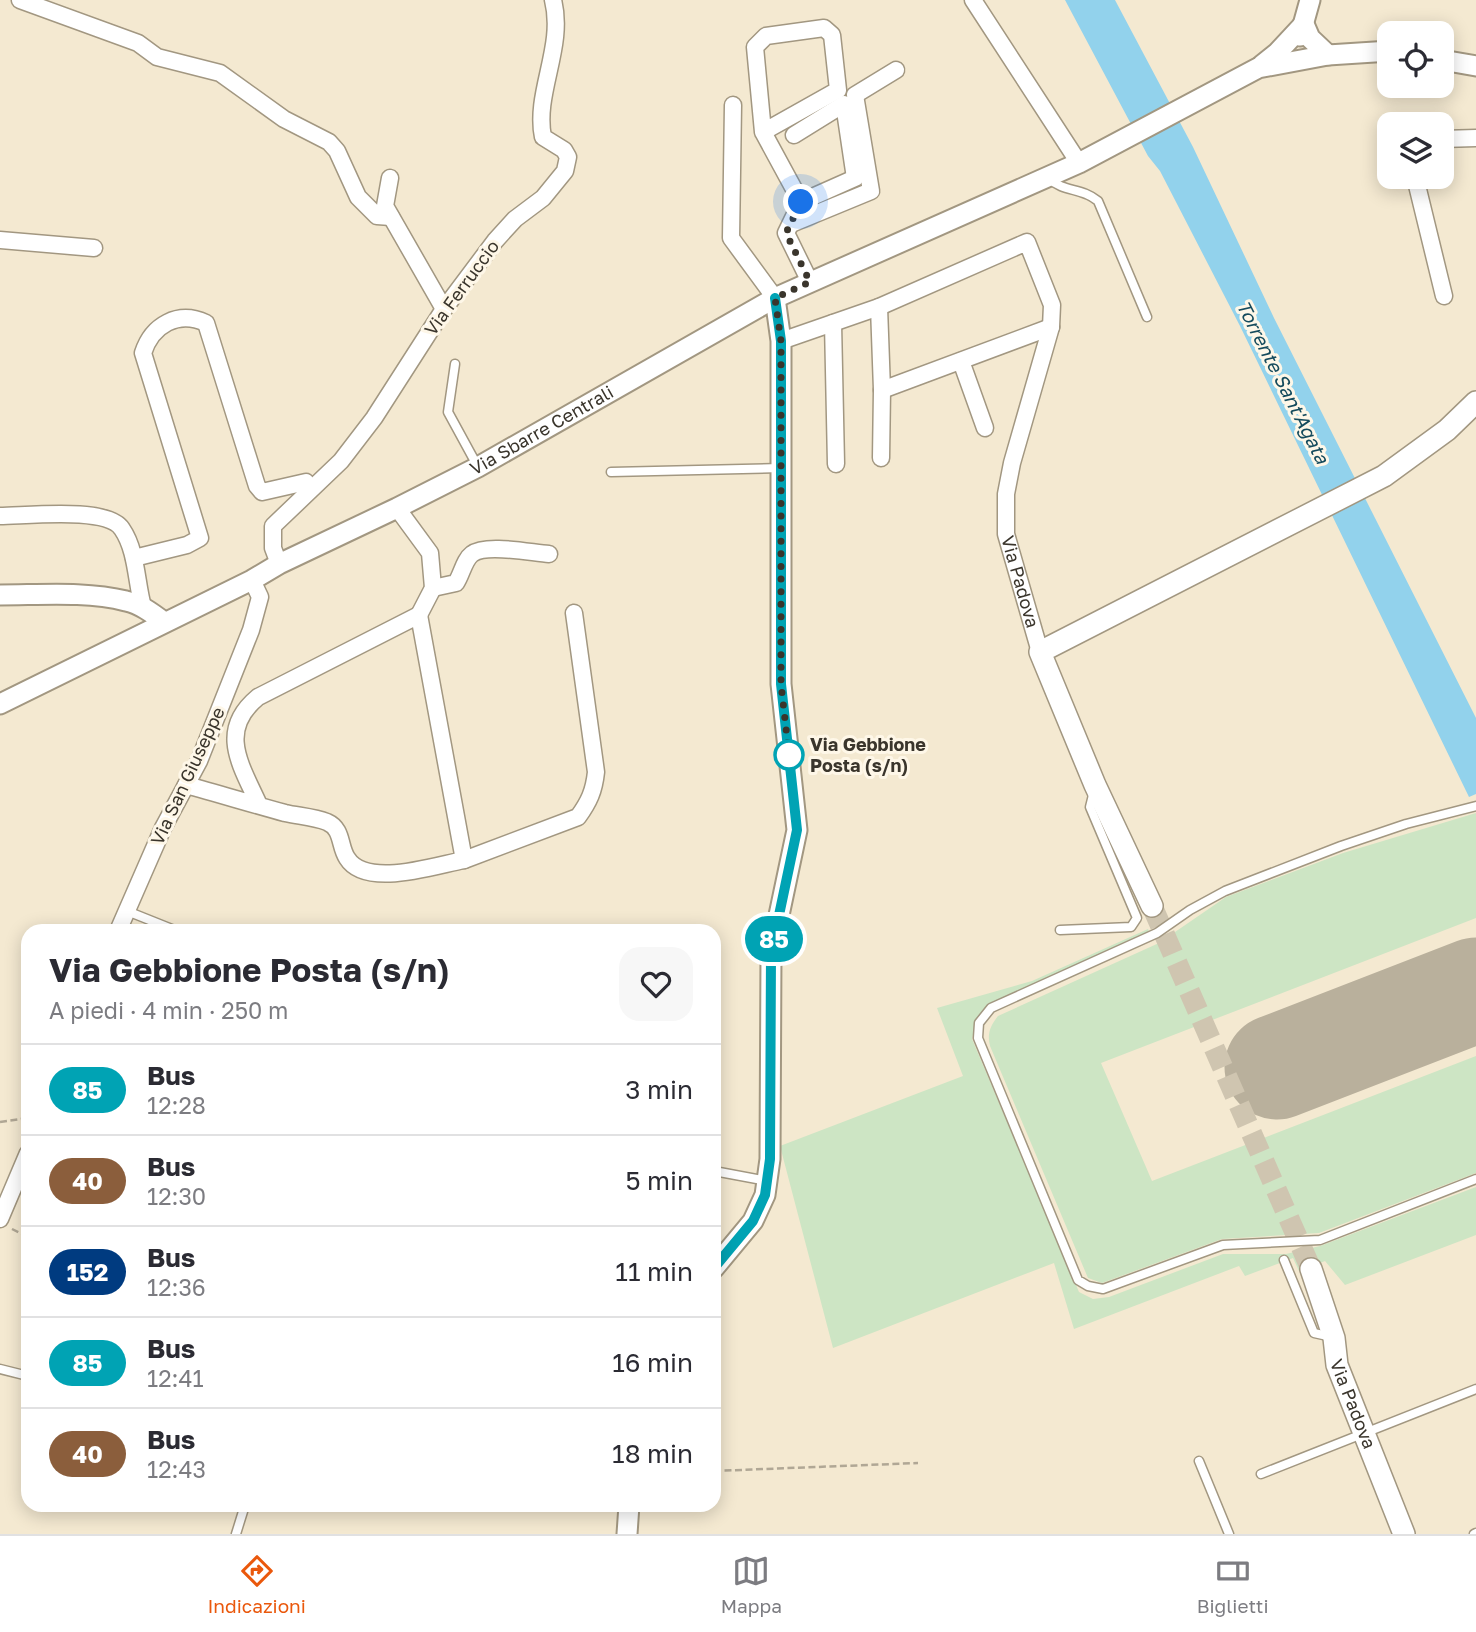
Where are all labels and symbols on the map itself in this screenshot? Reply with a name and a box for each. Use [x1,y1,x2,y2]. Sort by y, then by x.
your location [783,184,818,219]
street label: Via Ferruccio [419,235,503,339]
water label: Torrente Sant'Agata [1232,296,1335,468]
street label: Via Sbarre Centrali [466,380,617,479]
street label: Via Padova [997,533,1044,630]
street label: Via San Giuseppe [145,703,229,848]
place label: Via Gebbione Posta (s/n) [810,733,926,776]
marker: Via Gebbione Posta (s/n) [774,740,804,770]
line badge: 85 [742,916,806,962]
street label: Via Padova [1326,1356,1381,1452]

